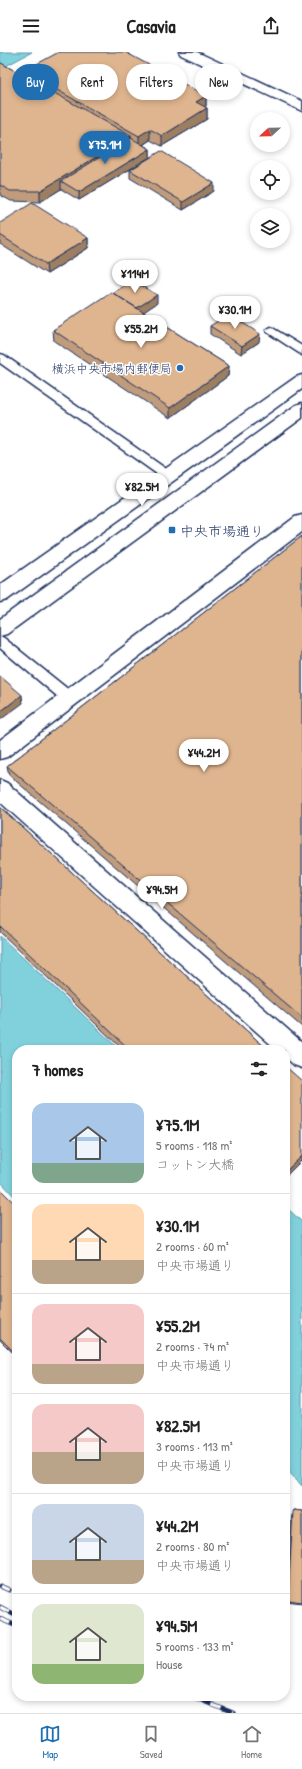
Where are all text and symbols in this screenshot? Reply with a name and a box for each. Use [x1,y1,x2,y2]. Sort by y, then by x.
text: Casavia [126,14,176,39]
icon: menu [20,15,42,37]
icon: share [260,15,282,37]
chip: Buy [12,64,59,100]
chip: Rent [67,64,118,100]
chip: Filters [126,64,187,100]
chip: New [195,64,243,100]
north arrow [250,112,290,152]
map controls [250,112,290,248]
pin: ¥75.1M [72,131,138,165]
text: ¥75.1M [88,135,122,153]
button: locate [250,160,290,200]
button: layers [250,208,290,248]
pin: ¥114M [107,260,163,294]
text: ¥114M [121,264,149,282]
pin: ¥30.1M [202,296,268,330]
text: ¥30.1M [219,300,251,318]
pin: ¥55.2M [108,315,174,349]
text: ¥55.2M [124,319,158,337]
place label: 横浜中央市場内郵便局 [52,360,172,377]
marker: 横浜中央市場内郵便局 [175,363,185,373]
pin: ¥82.5M [109,473,175,507]
text: ¥82.5M [125,477,159,495]
place label: 中央市場通り [180,521,264,540]
marker: 中央市場通り [167,525,177,535]
pin: ¥44.2M [171,739,237,773]
text: ¥44.2M [188,743,220,761]
pin: ¥94.5M [129,876,195,910]
text: ¥94.5M [146,880,178,898]
text: 7 homes [32,1058,83,1081]
icon: filters [248,1058,270,1080]
text: ¥75.1M [156,1113,199,1136]
icon: home [64,1119,112,1167]
text: 5 rooms · 118 m² [156,1136,232,1154]
text: コットン大橋 [156,1155,234,1173]
text: ¥30.1M [156,1214,199,1237]
icon: home [64,1220,112,1268]
text: 2 rooms · 60 m² [156,1237,229,1255]
text: 中央市場通り [156,1256,234,1274]
text: ¥55.2M [156,1314,200,1337]
icon: home [64,1320,112,1368]
text: 2 rooms · 74 m² [156,1337,229,1355]
text: 中央市場通り [156,1356,234,1374]
text: ¥82.5M [156,1414,200,1437]
icon: home [64,1420,112,1468]
text: 3 rooms · 113 m² [156,1437,233,1455]
text: 中央市場通り [156,1456,234,1474]
text: ¥44.2M [156,1514,198,1537]
icon: home [64,1520,112,1568]
text: 2 rooms · 80 m² [156,1537,229,1555]
text: 中央市場通り [156,1556,234,1574]
text: ¥94.5M [156,1614,197,1637]
icon: home [64,1620,112,1668]
text: 5 rooms · 133 m² [156,1637,234,1655]
text: House [156,1655,183,1673]
tab: Map [39,1723,61,1761]
tab: Saved [140,1723,162,1761]
tab: Home [241,1723,263,1761]

